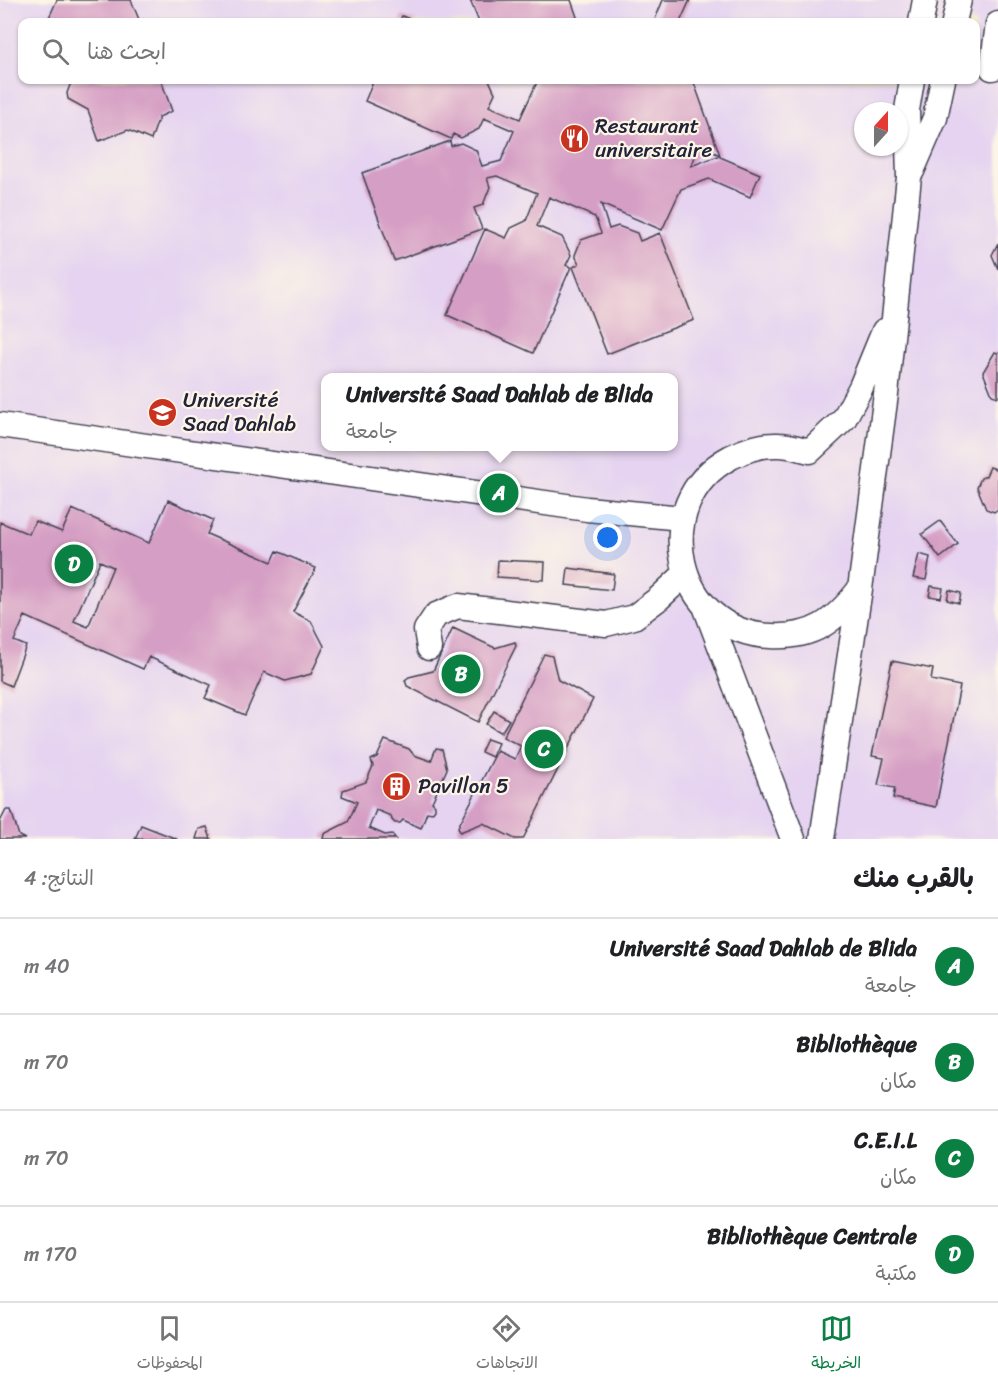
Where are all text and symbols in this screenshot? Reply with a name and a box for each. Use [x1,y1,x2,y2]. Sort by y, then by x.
search box [18,18,980,84]
text: ابحث هنا [87,32,166,71]
icon: search [39,35,72,68]
north arrow [854,102,908,156]
place label: Restaurant universitaire [595,107,712,169]
restaurant icon: Restaurant universitaire [558,122,590,154]
popup [321,373,678,451]
text: Université Saad Dahlab de Blida [346,375,653,414]
place label: Université Saad Dahlab [183,381,296,443]
school or university icon: Université Saad Dahlab [146,396,178,428]
text: جامعة [346,414,398,449]
pin: A [480,470,518,516]
your location [593,523,622,552]
pin: D [54,542,94,586]
pin: B [442,652,480,696]
pin: C [524,726,564,771]
place label: Pavillon 5 [418,767,509,805]
building icon: Pavillon 5 [381,770,413,802]
text: بالقرب منك [853,855,974,901]
text: النتائج: 4 [24,861,94,896]
text: Université Saad Dahlab de Blida [610,929,917,968]
text: 40 m [24,949,70,984]
text: A [948,949,961,984]
text: جامعة [865,968,917,1003]
text: Bibliothèque [796,1025,917,1064]
text: 70 m [24,1045,69,1080]
text: B [948,1045,961,1080]
text: مكان [880,1064,917,1099]
text: C.E.I.L [854,1121,917,1160]
text: 70 m [24,1141,69,1176]
text: C [948,1141,961,1176]
text: مكان [880,1160,917,1195]
text: Bibliothèque Centrale [707,1217,917,1256]
text: 170 m [24,1237,77,1272]
text: D [949,1237,960,1272]
text: مكتبة [875,1256,917,1291]
tab: المحفوظات [137,1312,203,1377]
tab: الاتجاهات [476,1312,538,1377]
tab: الخريطة [811,1312,861,1377]

